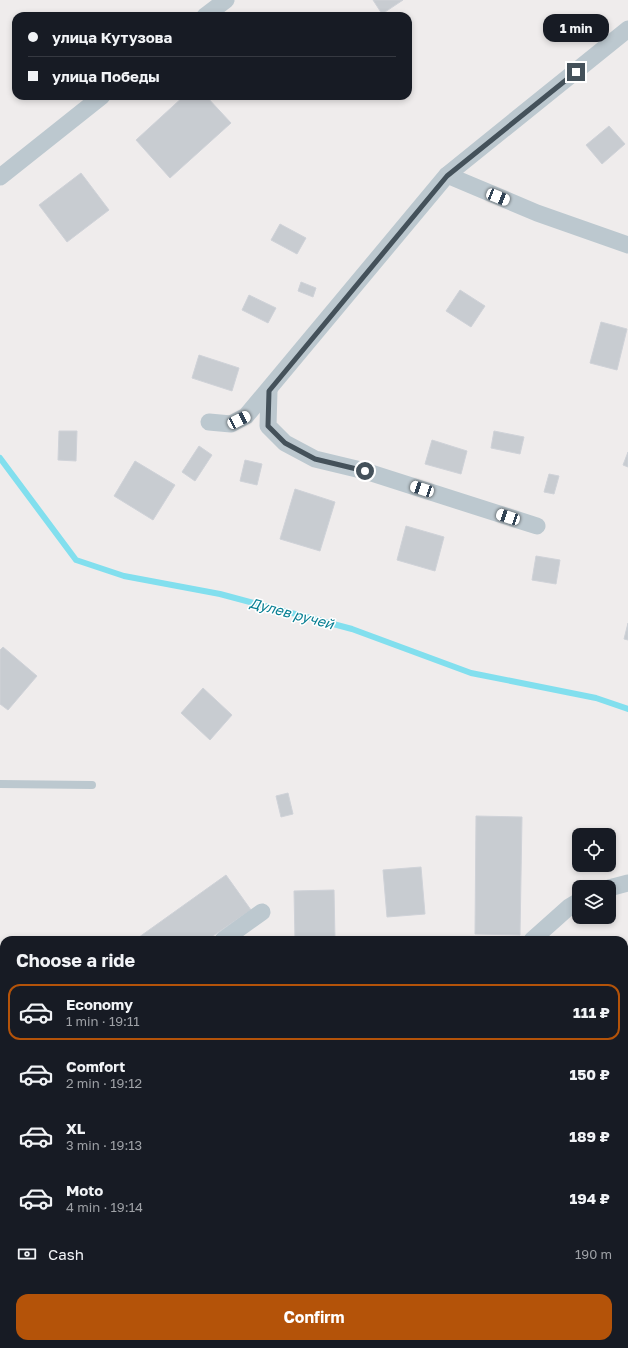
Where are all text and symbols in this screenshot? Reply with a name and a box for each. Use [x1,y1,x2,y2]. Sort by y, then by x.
callout: 1 min [543,14,609,42]
text: 1 min [560,20,592,36]
text: улица Кутузова [52,28,172,46]
route end [567,63,585,81]
text: улица Победы [52,67,160,85]
car [485,187,511,207]
car [226,409,252,431]
route start [356,462,374,480]
car [409,480,435,498]
car [495,508,521,526]
water label: Дулев ручей [247,593,337,633]
map controls [572,828,616,924]
button: locate [572,828,616,872]
button: layers [572,880,616,924]
text: Choose a ride [16,949,135,971]
icon: car [18,994,54,1030]
text: Economy [66,995,133,1013]
text: 111 ₽ [573,1003,610,1021]
text: 1 min · 19:11 [66,1013,140,1029]
icon: car [18,1056,54,1092]
text: Comfort [66,1057,125,1075]
text: 150 ₽ [569,1065,610,1083]
text: 2 min · 19:12 [66,1075,142,1091]
icon: car [18,1118,54,1154]
text: XL [66,1119,85,1137]
text: 189 ₽ [569,1127,610,1145]
text: 3 min · 19:13 [66,1137,142,1153]
icon: car [18,1180,54,1216]
text: Moto [66,1181,103,1199]
text: 194 ₽ [569,1189,610,1207]
text: 4 min · 19:14 [66,1199,143,1215]
icon: cash [16,1243,38,1265]
text: Cash [48,1245,84,1263]
text: 190 m [575,1246,612,1262]
button: Confirm [16,1294,612,1340]

